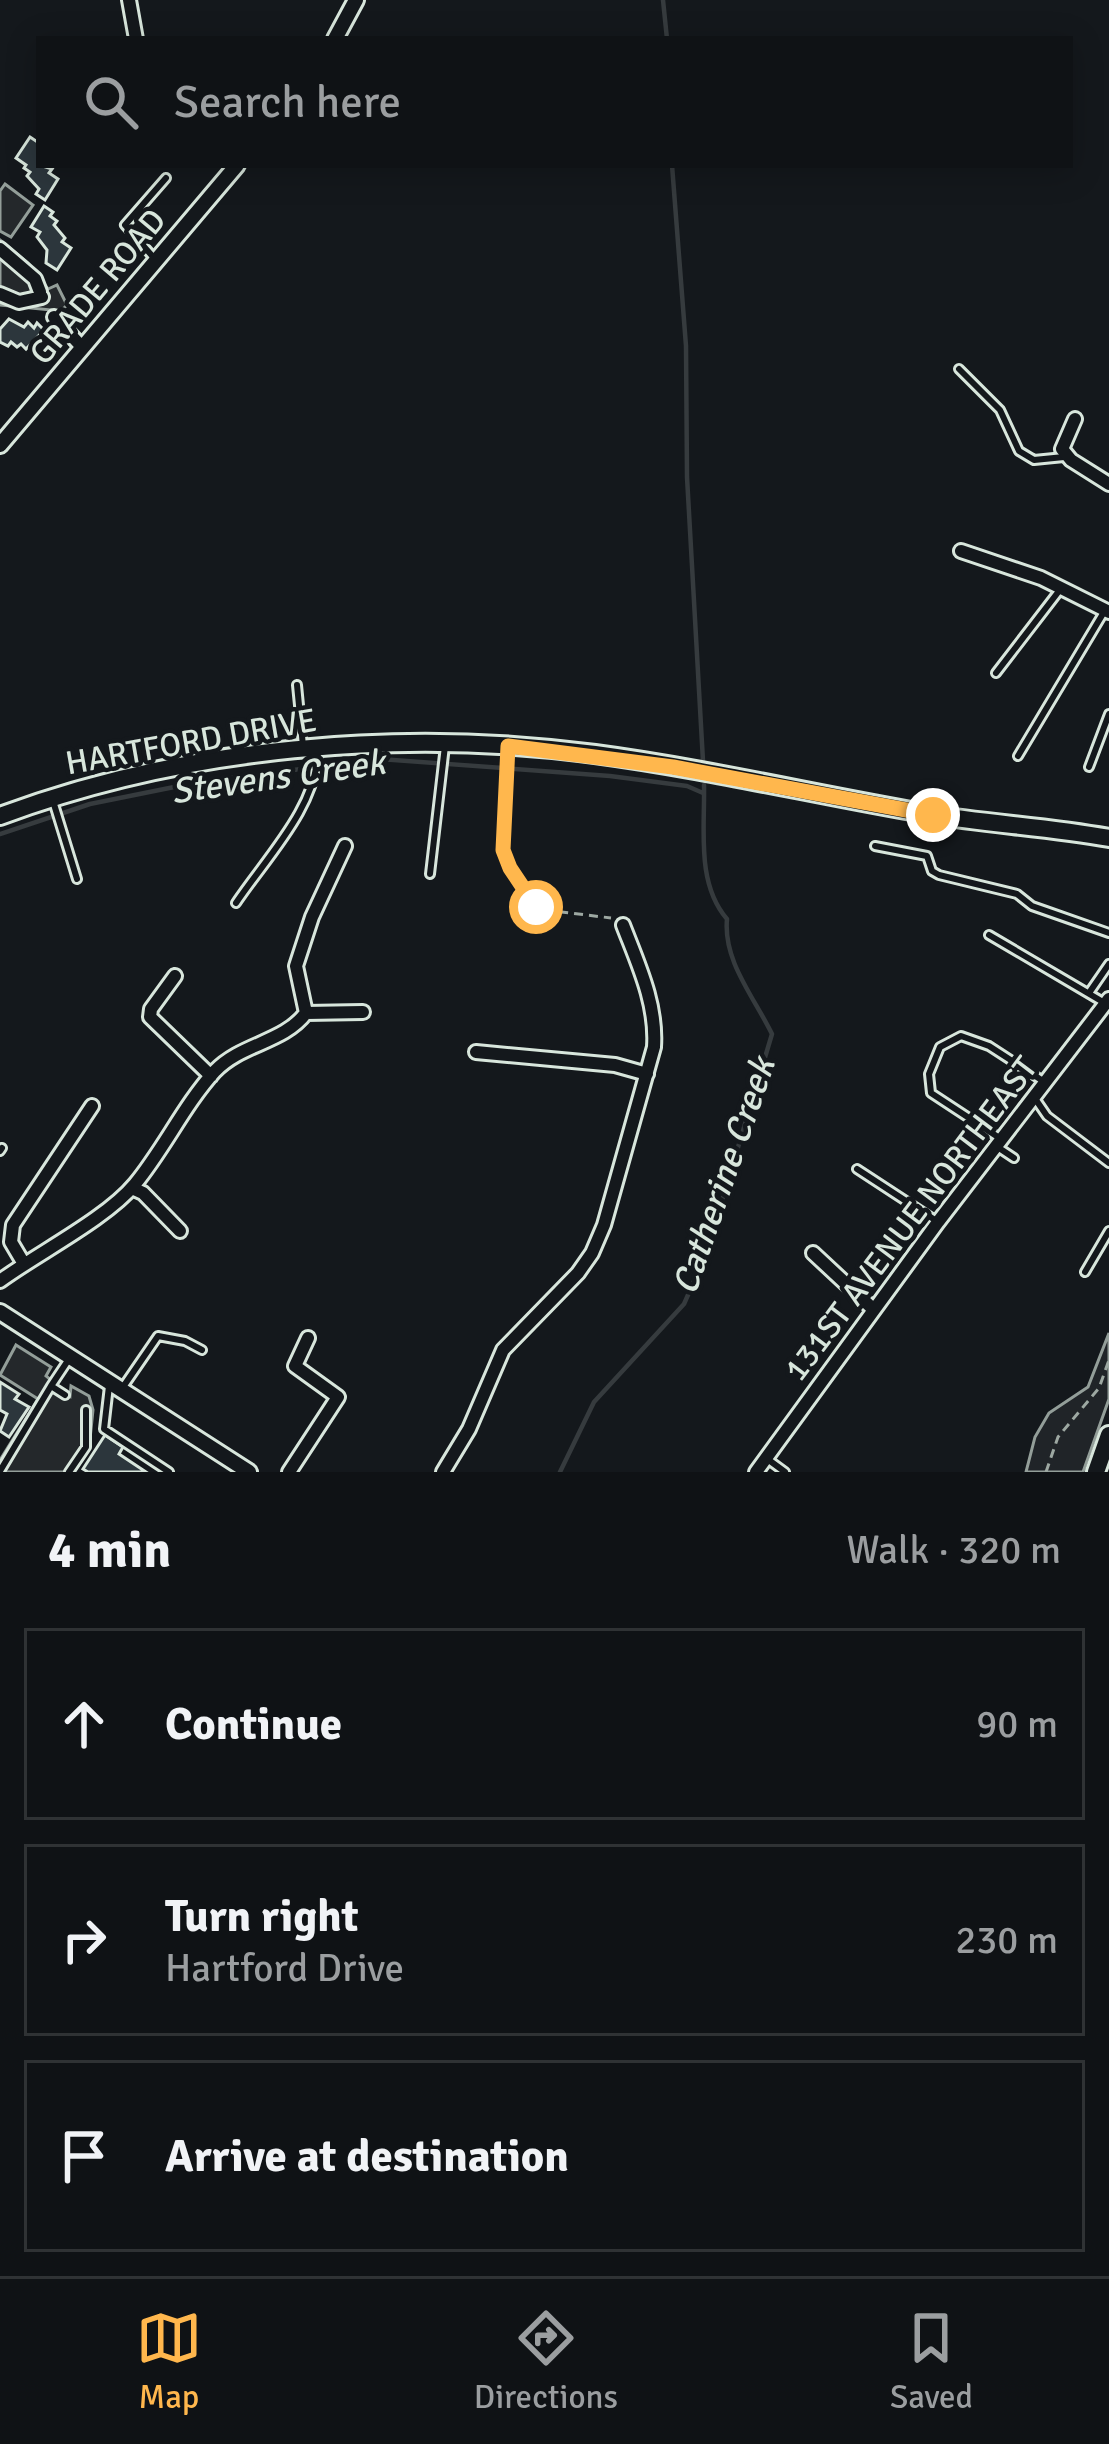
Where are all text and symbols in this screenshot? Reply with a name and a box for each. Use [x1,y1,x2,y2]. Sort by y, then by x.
search box [36,36,1073,168]
icon: search [78,69,144,135]
text: Search here [174,75,401,130]
street label: GRADE ROAD [21,201,175,373]
street label: HARTFORD DRIVE [62,700,320,784]
water label: Stevens Creek [168,739,391,814]
route end [906,788,960,842]
route start [509,880,563,934]
water label: Catherine Creek [662,1049,786,1300]
street label: 131ST AVENUE NORTHEAST [776,1049,1046,1389]
text: 4 min [48,1519,171,1582]
text: Walk · 320 m [847,1526,1061,1574]
icon: ahead [51,1691,117,1757]
text: Continue [165,1697,342,1752]
text: 90 m [976,1700,1058,1748]
text: Turn right [165,1889,359,1944]
icon: right [51,1907,117,1973]
text: 230 m [955,1916,1058,1964]
text: Hartford Drive [165,1944,404,1992]
icon: arrive [51,2123,117,2189]
text: Arrive at destination [165,2129,569,2184]
tab: Map [136,2305,202,2418]
tab: Directions [474,2305,618,2418]
tab: Saved [890,2305,973,2418]

